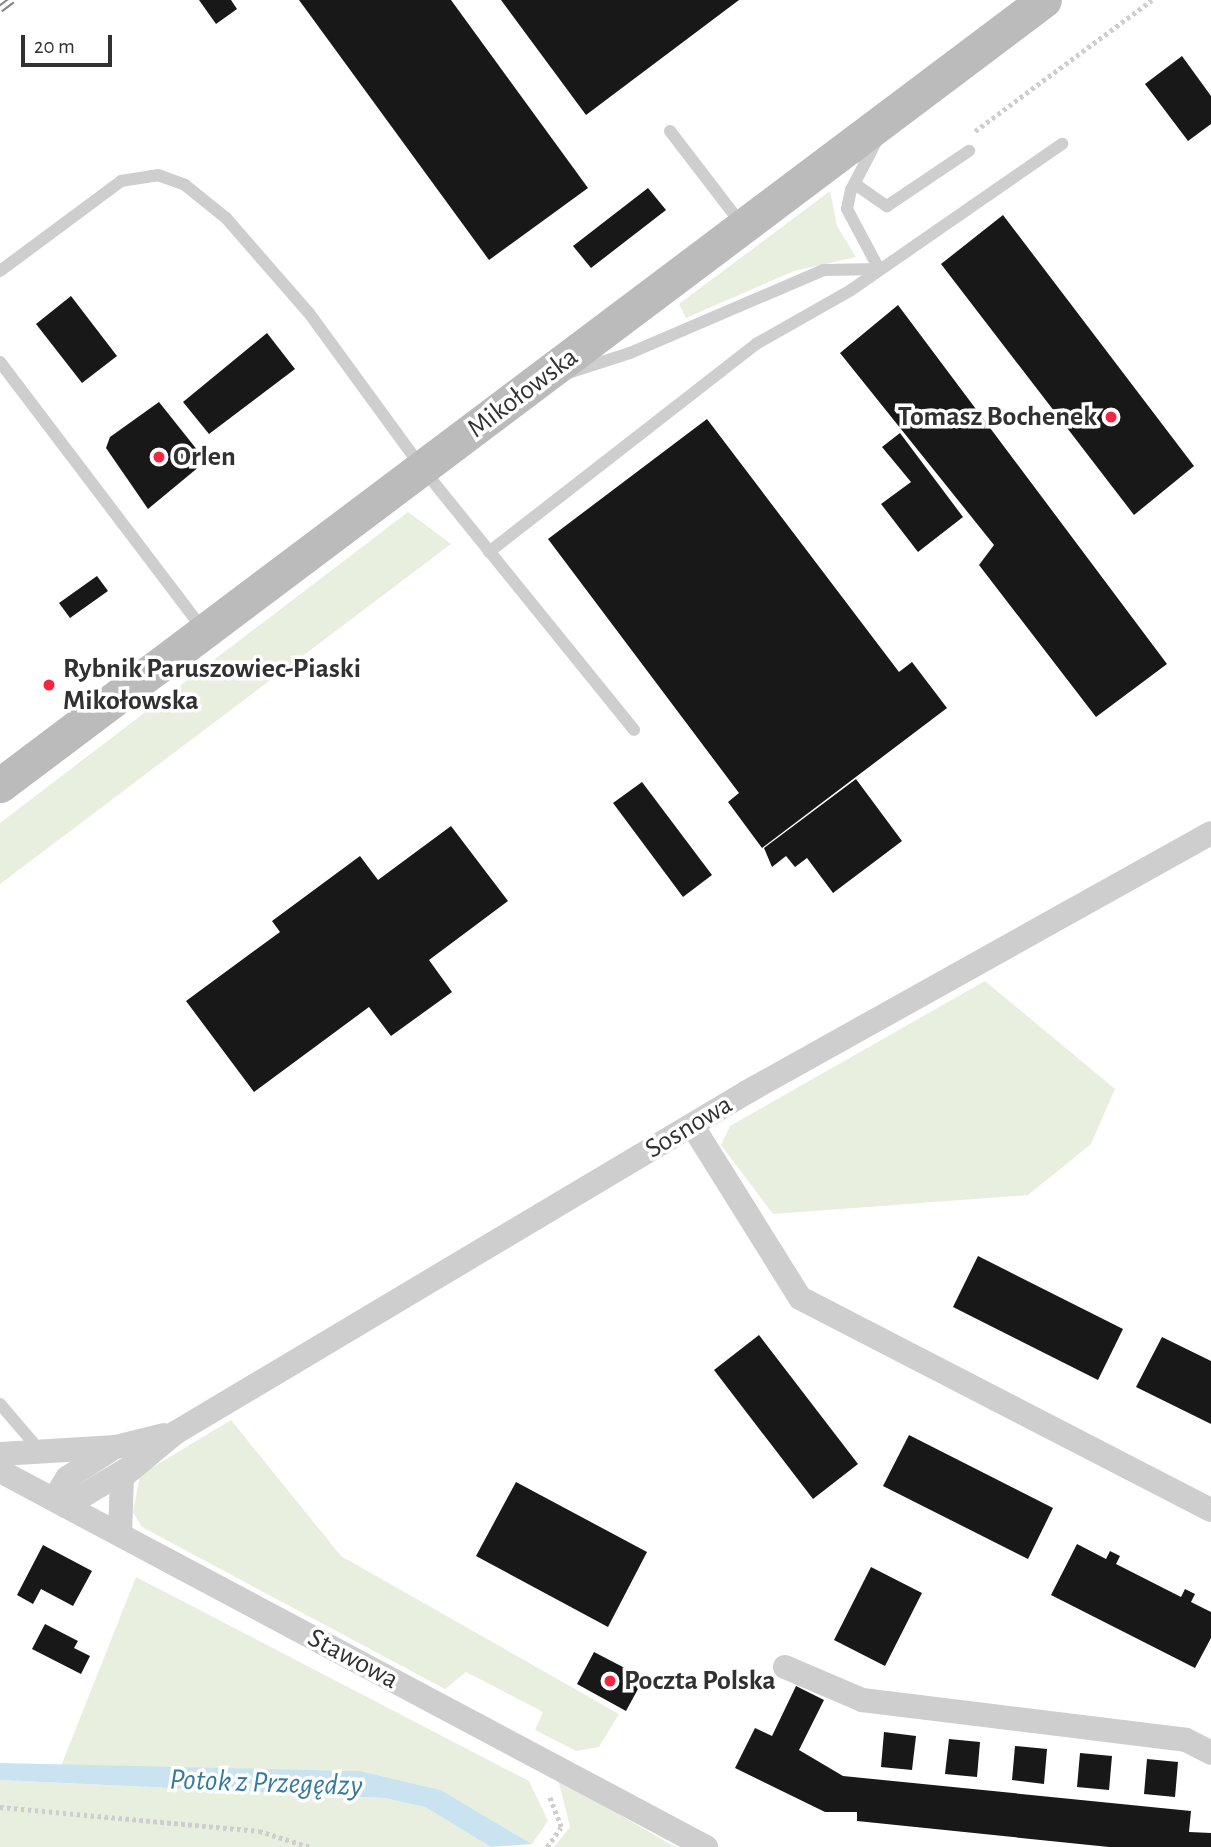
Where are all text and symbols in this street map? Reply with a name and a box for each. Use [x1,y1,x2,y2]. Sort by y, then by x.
scale bar [24,21,116,65]
text: 20 m [34,36,75,57]
street label: Mikołowska [461,340,585,446]
place label: Tomasz Bochenek [898,400,1097,434]
marker: Tomasz Bochenek [1103,409,1119,425]
place label: Orlen [173,440,236,474]
marker: Orlen [151,449,167,465]
place label: Rybnik Paruszowiec-Piaski Mikołowska [63,652,361,718]
marker: Rybnik Paruszowiec-Piaski Mikołowska [41,677,57,693]
street label: Sosnowa [639,1088,739,1166]
street label: Stawowa [302,1621,404,1697]
place label: Poczta Polska [624,1664,776,1698]
marker: Poczta Polska [602,1673,618,1689]
water label: Potok z Przegędzy [169,1762,363,1804]

